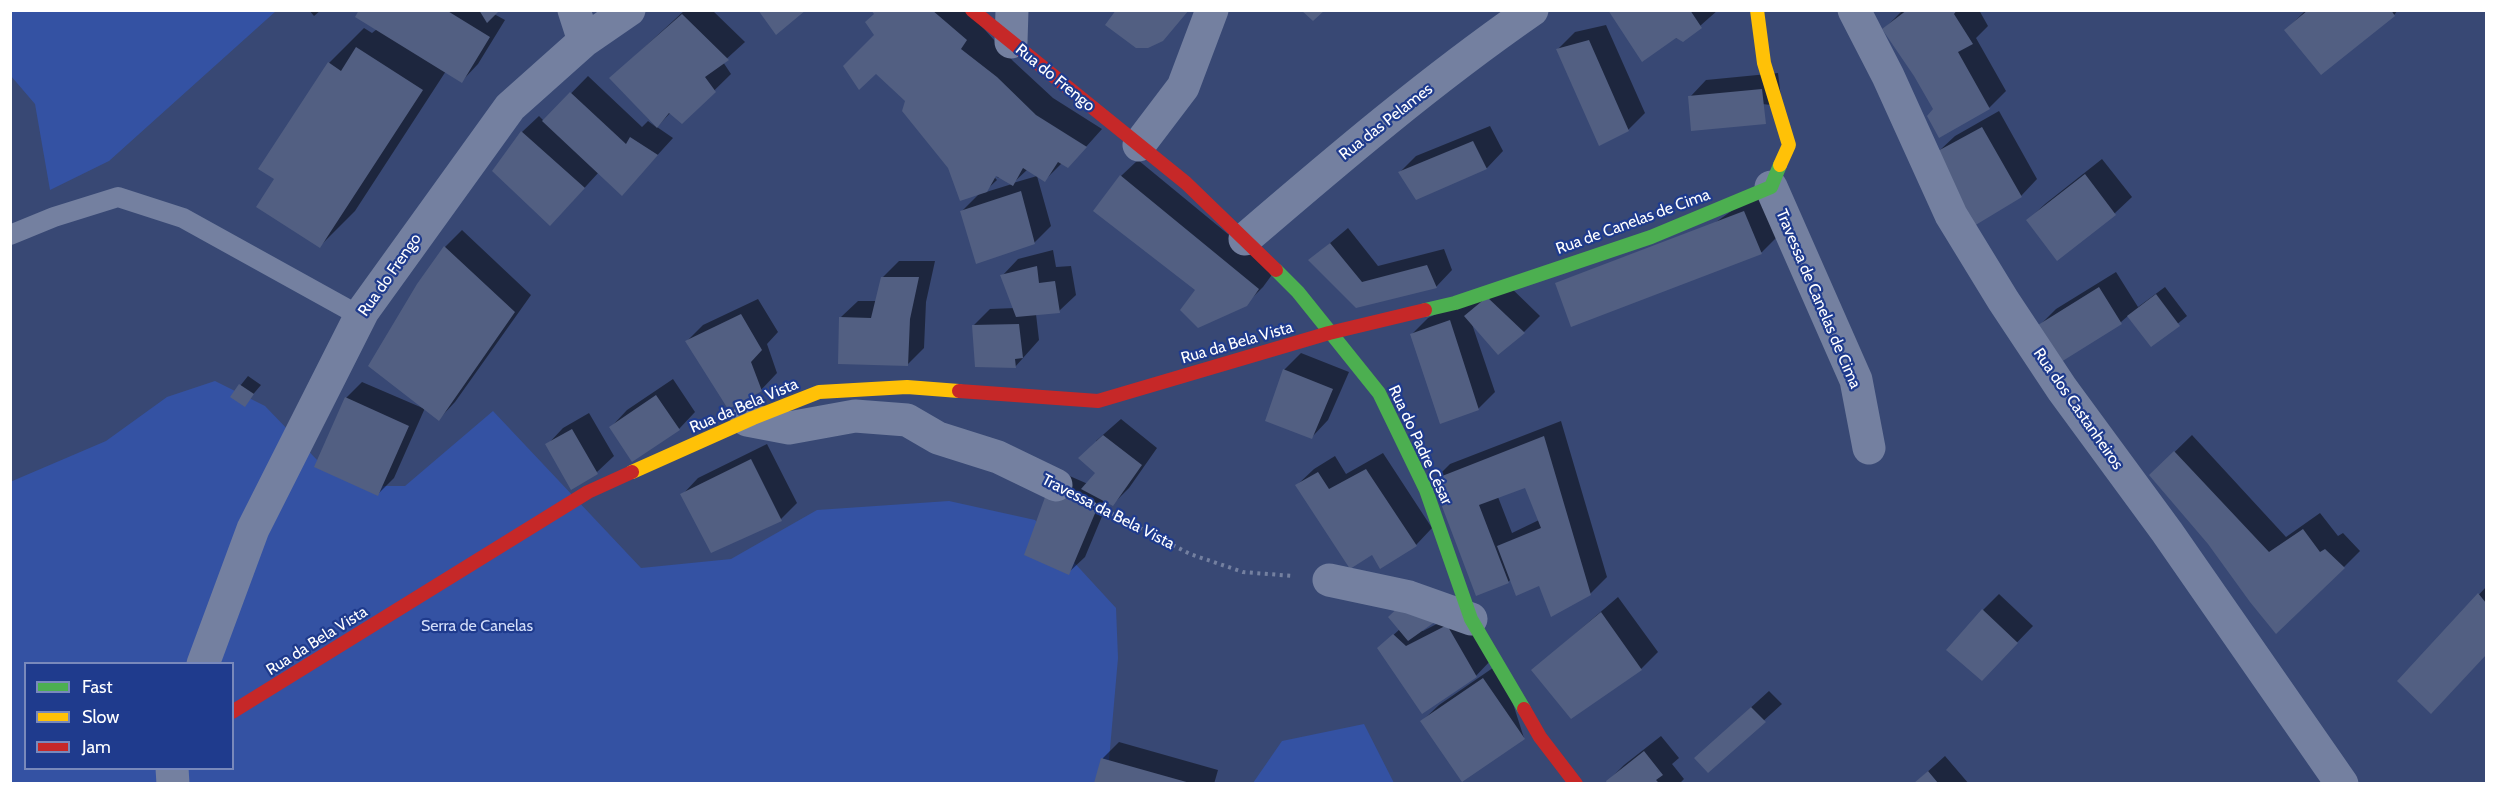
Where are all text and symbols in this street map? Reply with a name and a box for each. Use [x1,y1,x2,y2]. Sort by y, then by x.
street label: Rua do Frengo [1011,40,1099,116]
street label: Rua das Pelames [1335,80,1437,164]
street label: Rua de Canelas de Cima [1553,185,1713,259]
street label: Travessa de Canelas de Cima [1771,206,1865,392]
street label: Rua do Frengo [354,230,426,320]
street label: Rua da Bela Vista [1179,318,1295,368]
street label: Rua dos Castanheiros [2029,345,2127,473]
street label: Rua da Bela Vista [687,375,801,437]
street label: Rua do Padre César [1384,382,1456,508]
street label: Travessa da Bela Vista [1038,470,1178,554]
street label: Rua da Bela Vista [263,602,371,680]
park label: Serra de Canelas [421,616,533,636]
legend [24,662,234,770]
text: Fast [82,676,113,698]
text: Slow [82,706,119,728]
text: Jam [82,736,111,758]

